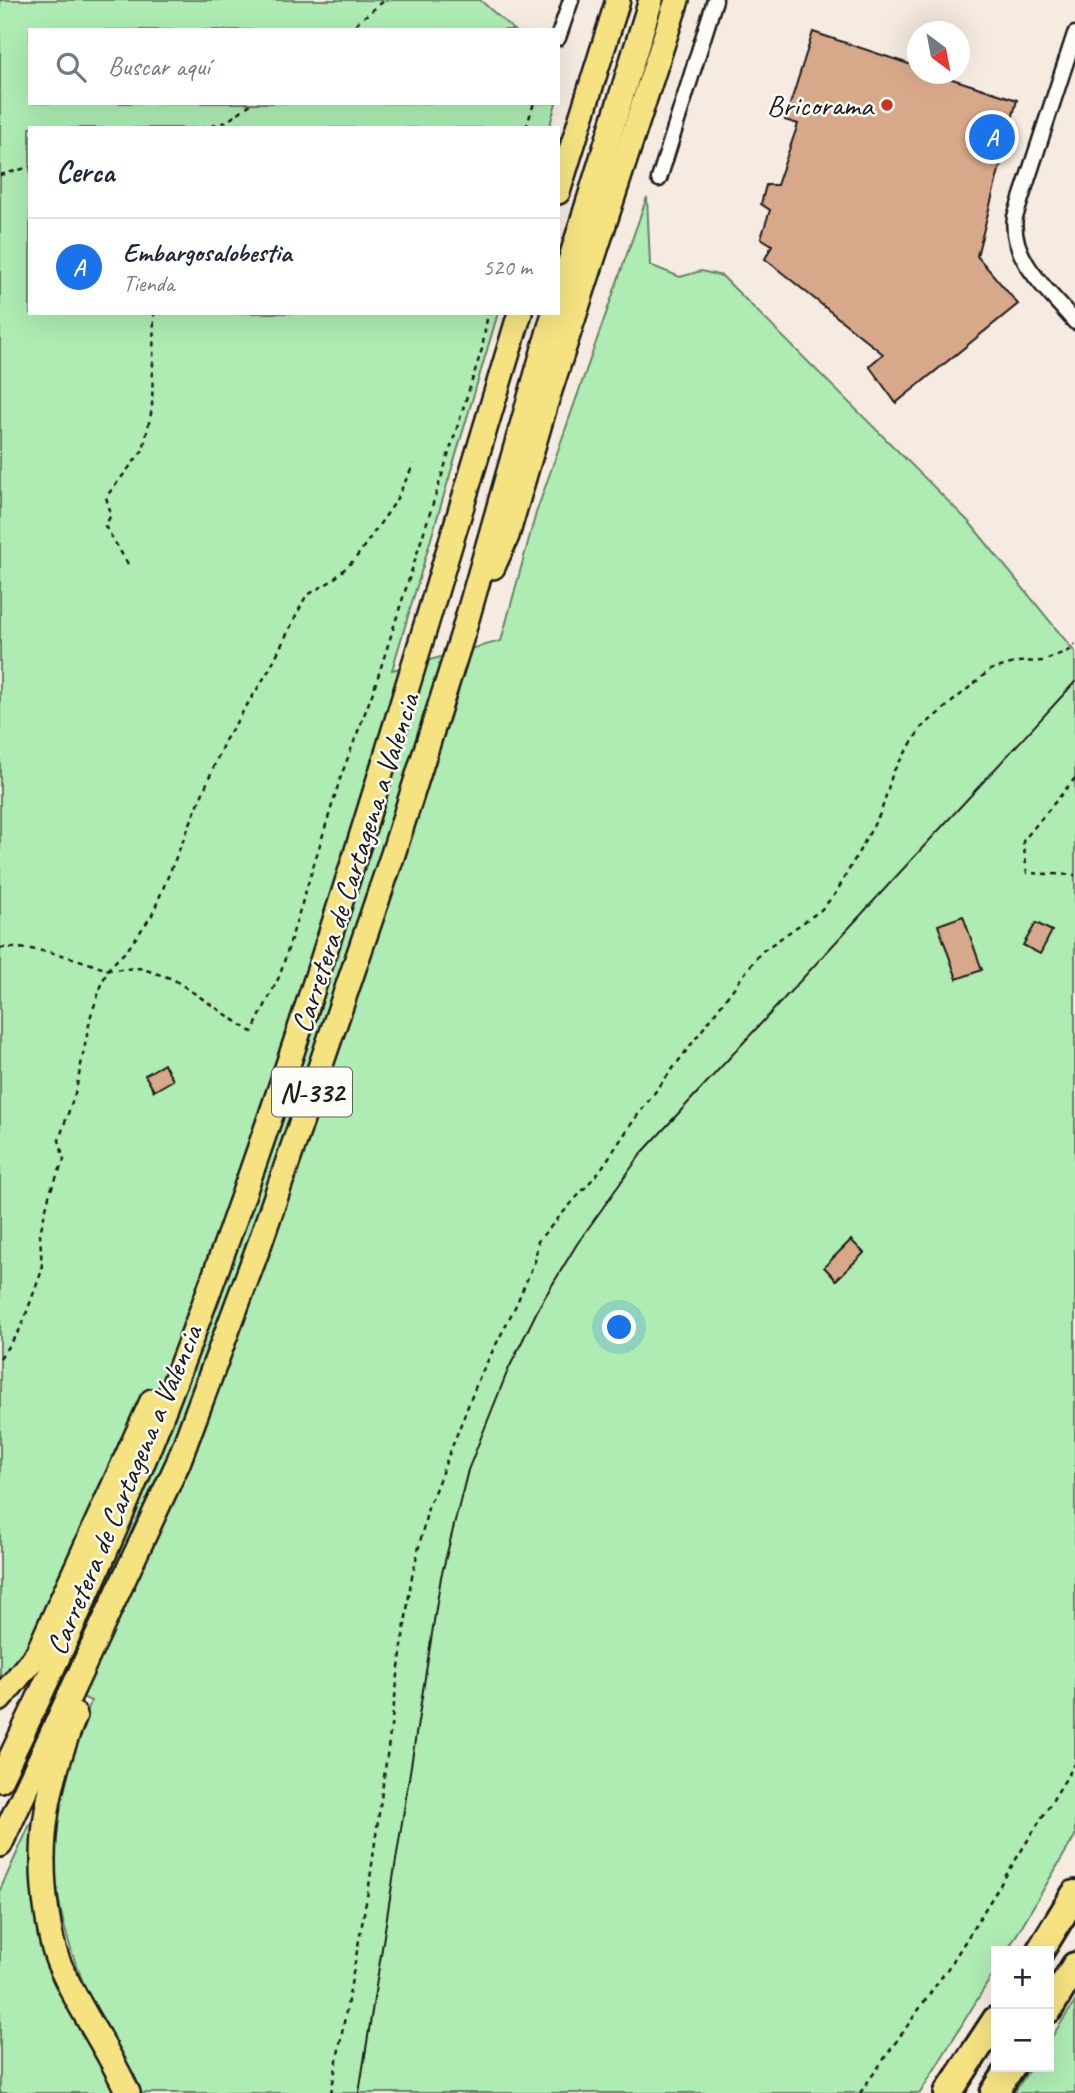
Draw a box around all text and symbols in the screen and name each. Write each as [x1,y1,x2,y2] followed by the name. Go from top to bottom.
[907,21,970,84] north arrow
[28,28,560,105] search box
[52,48,90,86] icon: search
[108,50,210,83] text: Buscar aquí
[767,86,875,124] place label: Bricorama
[879,97,895,113] marker: Bricorama
[969,111,1015,163] pin: A
[56,153,114,191] text: Cerca
[123,236,292,269] text: Embargosalobestia
[73,253,85,282] text: A
[483,253,532,282] text: 520 m
[123,269,174,298] text: Tienda
[282,687,428,1038] street label: Carretera de Cartagena a Valencia
[272,1068,352,1116] road number: N-332
[602,1310,636,1344] your location
[37,1318,212,1661] street label: Carretera de Cartagena a Valencia
[991,1946,1054,2072] map controls
[991,1946,1054,2009] button: +
[991,2009,1054,2072] button: −

